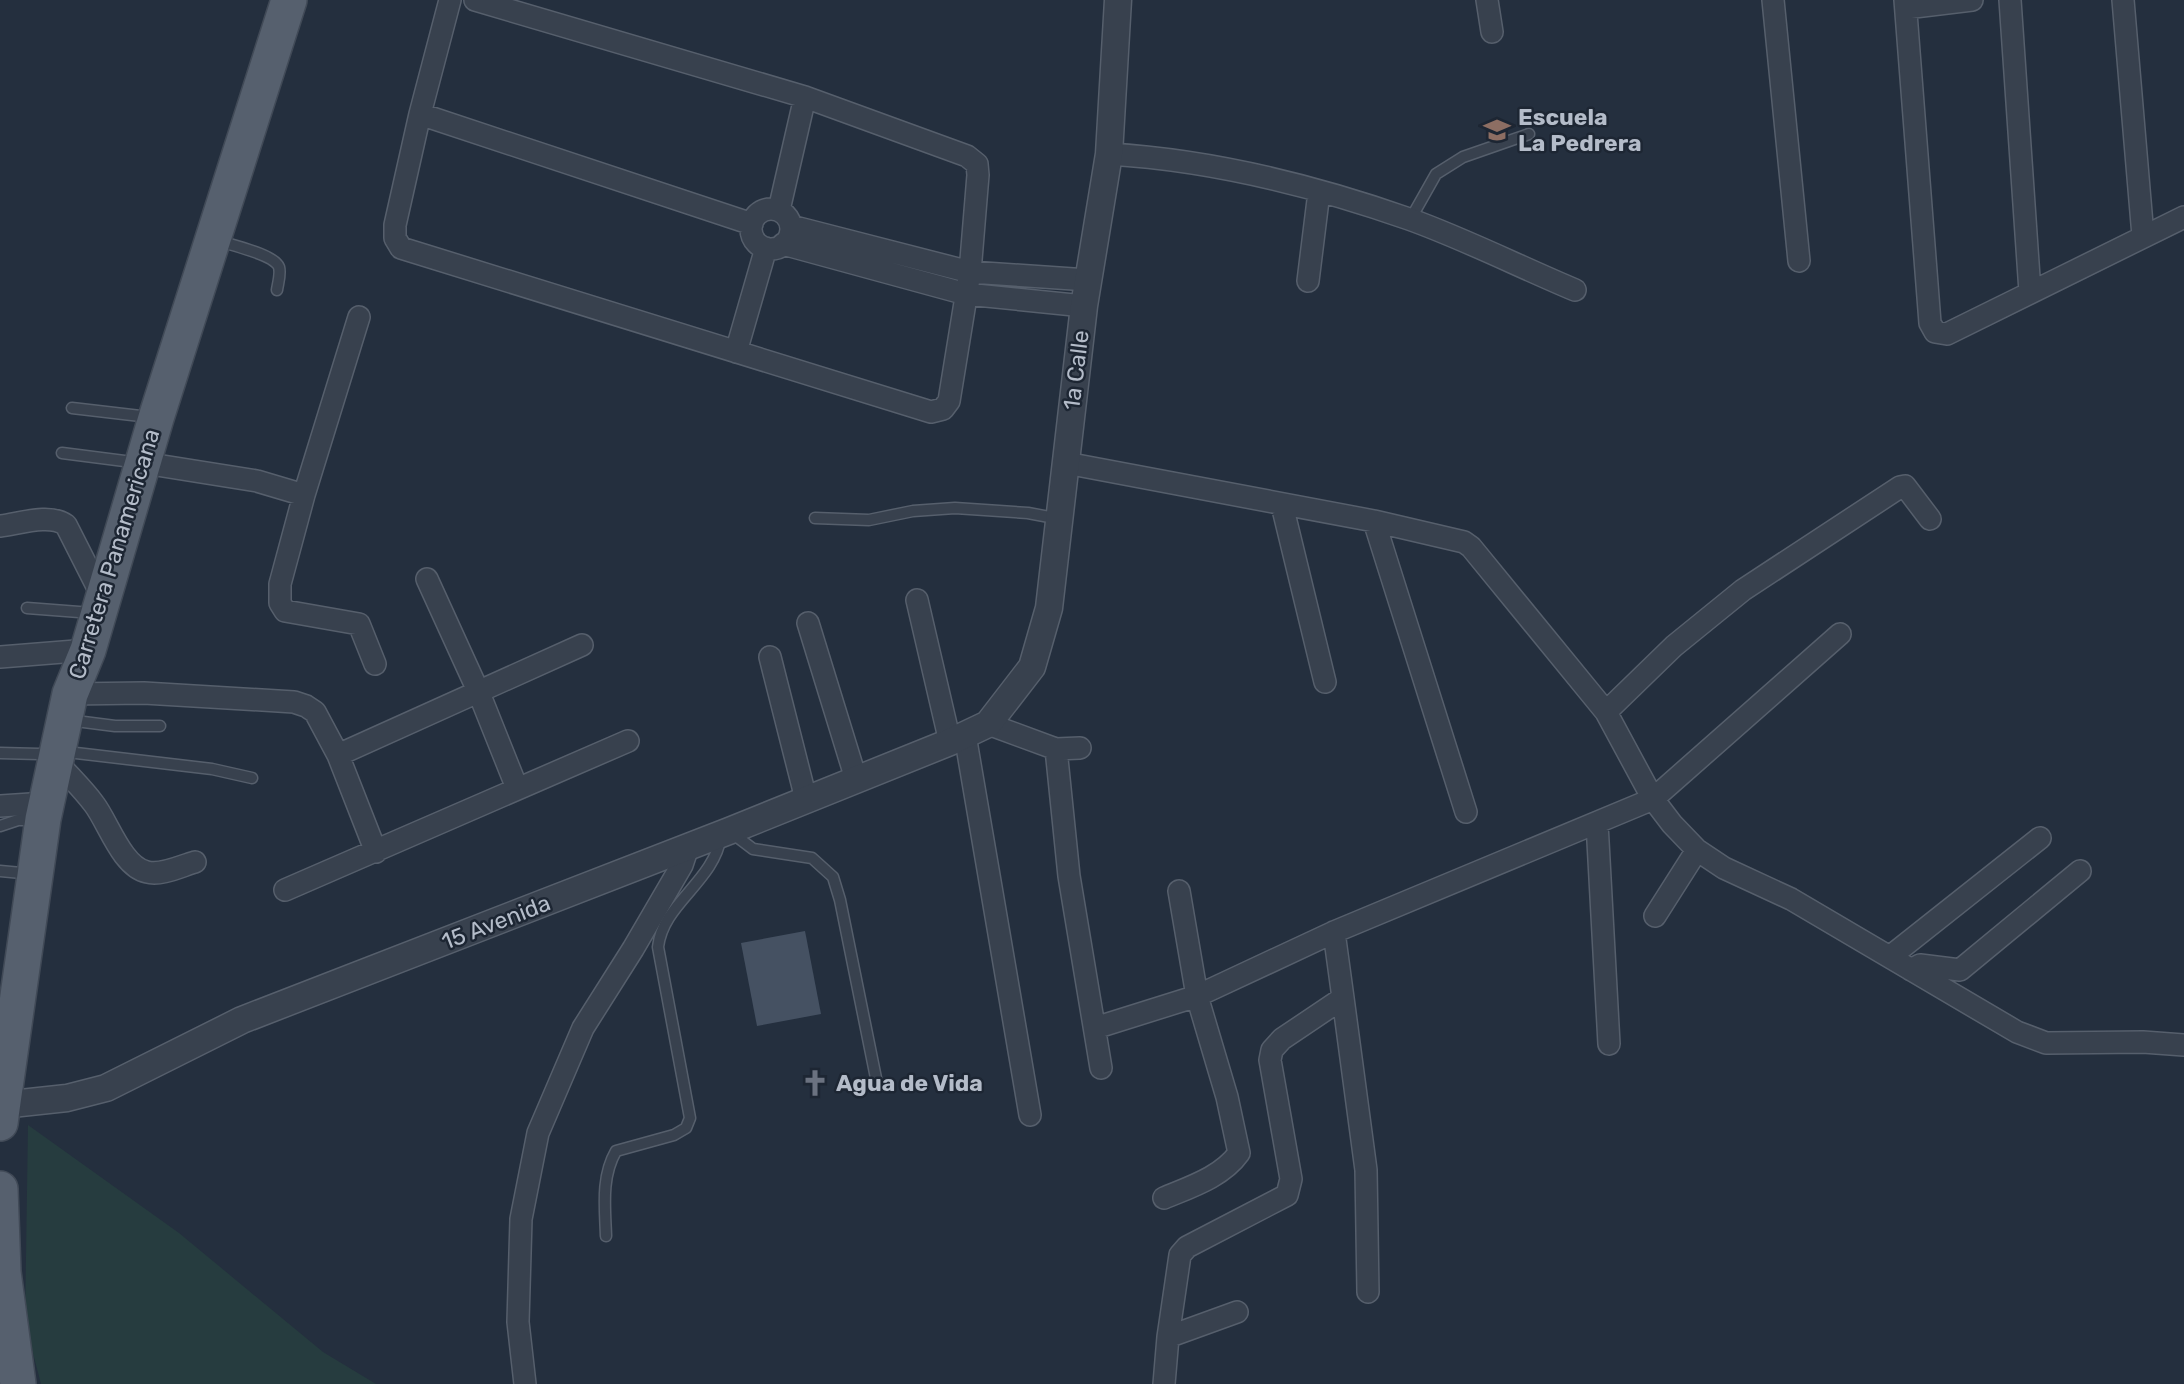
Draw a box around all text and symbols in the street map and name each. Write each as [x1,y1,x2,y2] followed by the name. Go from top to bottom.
[1518,103,1642,157] place label: Escuela La Pedrera
[1482,115,1512,145] school or university icon: Escuela La Pedrera
[1057,328,1095,412] street label: 1a Calle
[63,425,165,683] street label: Carretera Panamericana
[438,888,554,956] street label: 15 Avenida
[800,1068,830,1098] church icon: Agua de Vida
[836,1069,983,1097] place label: Agua de Vida

